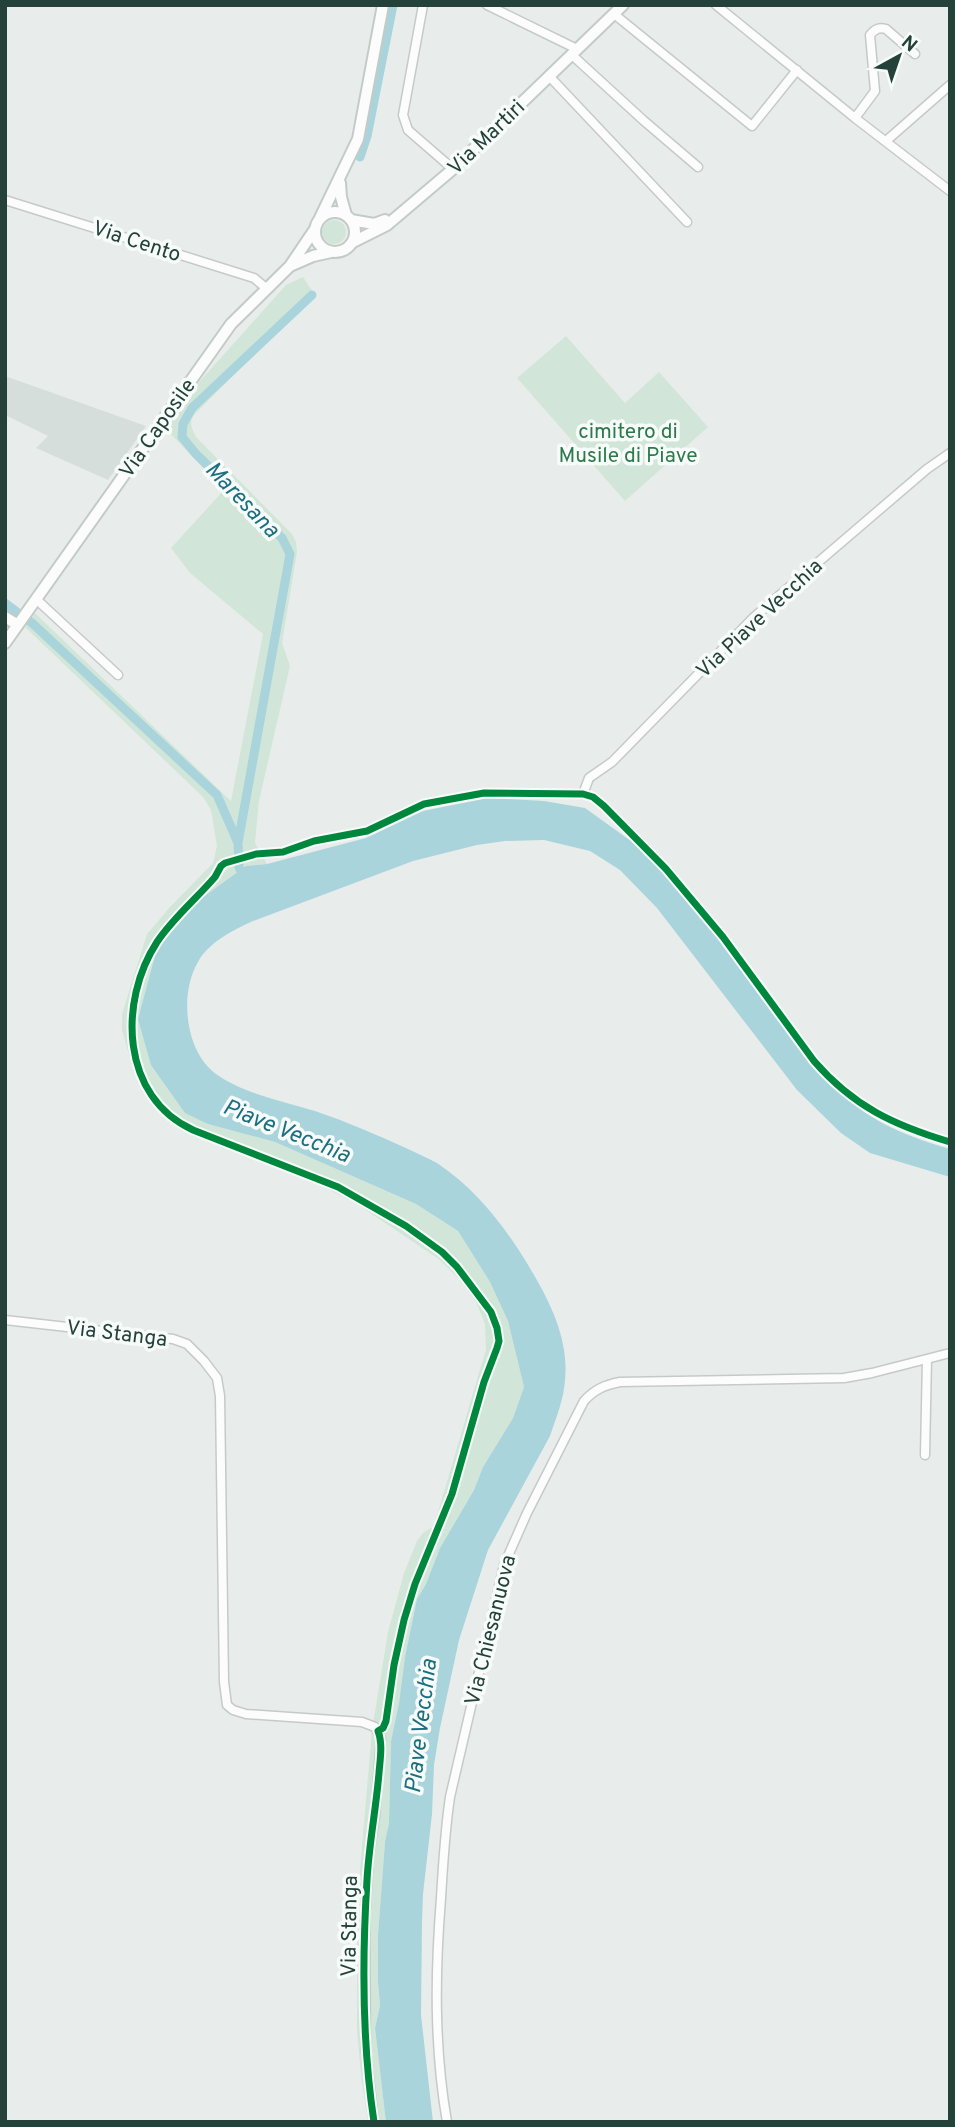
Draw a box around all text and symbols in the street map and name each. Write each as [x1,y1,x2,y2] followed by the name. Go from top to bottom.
[864,21,934,91] north arrow
[896,31,922,58] text: N
[443,95,531,182] street label: Via Martiri
[89,216,184,269] street label: Via Cento
[114,374,202,484] street label: Via Caposile
[558,419,698,470] park label: cimitero di Musile di Piave
[198,456,285,545] water label: Maresana
[691,554,829,685] street label: Via Piave Vecchia
[218,1094,354,1171] water label: Piave Vecchia
[65,1315,169,1354] street label: Via Stanga
[460,1552,523,1709] street label: Via Chiesanuova
[400,1657,445,1795] water label: Piave Vecchia
[336,1875,365,1977] street label: Via Stanga

